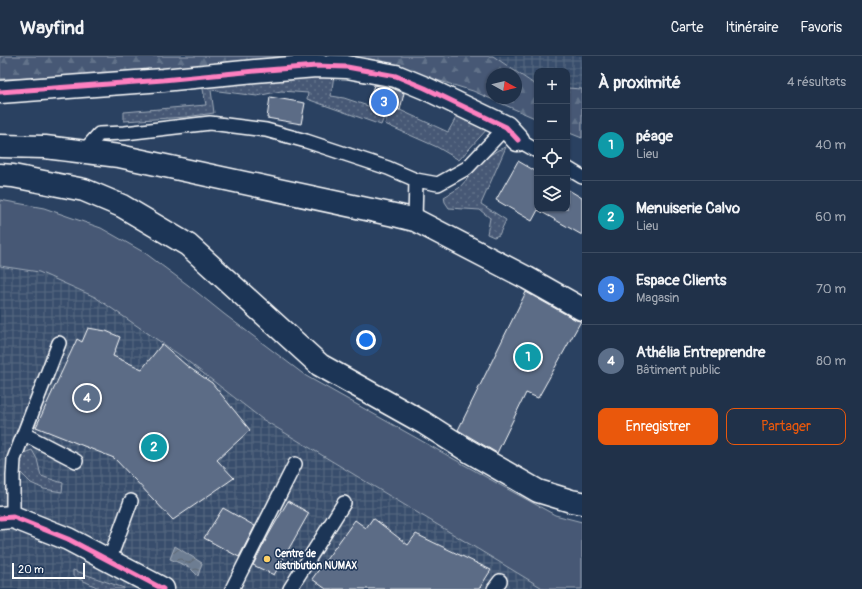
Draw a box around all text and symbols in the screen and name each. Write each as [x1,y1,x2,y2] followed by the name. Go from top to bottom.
[20,16,84,40] text: Wayfind
[671,19,703,36] text: Carte
[725,19,778,36] text: Itinéraire
[800,19,842,36] text: Favoris
[486,68,522,104] north arrow
[534,68,570,212] map controls
[534,68,570,104] button: +
[598,72,681,93] text: À proximité
[787,74,846,90] text: 4 résultats
[371,87,397,117] pin: 3
[534,104,570,140] button: −
[636,127,673,146] text: péage
[608,137,614,153] text: 1
[815,137,846,153] text: 40 m
[534,140,570,176] button: locate
[636,146,659,162] text: Lieu
[534,176,570,212] button: layers
[636,199,740,218] text: Menuiserie Calvo
[607,209,615,225] text: 2
[815,209,846,225] text: 60 m
[636,218,659,234] text: Lieu
[636,271,727,290] text: Espace Clients
[607,281,615,297] text: 3
[816,281,846,297] text: 70 m
[636,290,679,306] text: Magasin
[356,330,376,350] your location
[515,342,541,372] pin: 1
[636,343,765,362] text: Athélia Entreprendre
[607,353,615,369] text: 4
[816,353,846,369] text: 80 m
[636,362,721,378] text: Bâtiment public
[74,383,100,413] pin: 4
[598,408,718,445] button: Enregistrer
[726,408,846,445] button: Partager
[141,432,167,462] pin: 2
[275,548,357,572] place label: Centre de distribution NUMAX
[262,554,272,564] marker: Centre de distribution NUMAX
[12,561,85,580] scale bar
[18,563,44,576] text: 20 m

